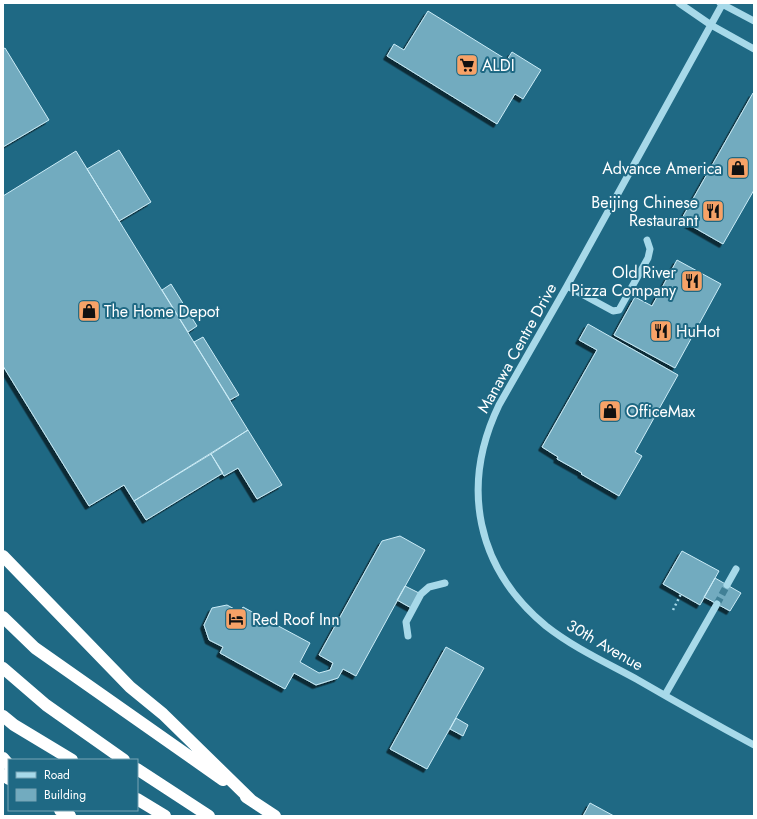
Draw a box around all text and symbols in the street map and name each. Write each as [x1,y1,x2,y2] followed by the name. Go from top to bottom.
[454,52,480,78] supermarket icon: ALDI
[482,54,515,77] place label: ALDI
[725,155,751,181] shop icon: Advance America
[602,157,722,180] place label: Advance America
[591,191,698,232] place label: Beijing Chinese Restaurant
[700,198,726,224] restaurant icon: Beijing Chinese Restaurant
[571,261,677,302] place label: Old River Pizza Company
[679,268,705,294] restaurant icon: Old River Pizza Company
[472,279,562,417] street label: Manawa Centre Drive
[76,298,102,324] shop icon: The Home Depot
[104,300,220,323] place label: The Home Depot
[648,318,674,344] restaurant icon: HuHot
[676,320,720,343] place label: HuHot
[597,398,623,424] shop icon: OfficeMax
[626,400,695,423] place label: OfficeMax
[223,606,249,632] hotel icon: Red Roof Inn
[252,608,340,631] place label: Red Roof Inn
[562,614,648,676] street label: 30th Avenue
[8,759,138,811] legend
[44,766,70,784] text: Road
[44,786,86,804] text: Building

